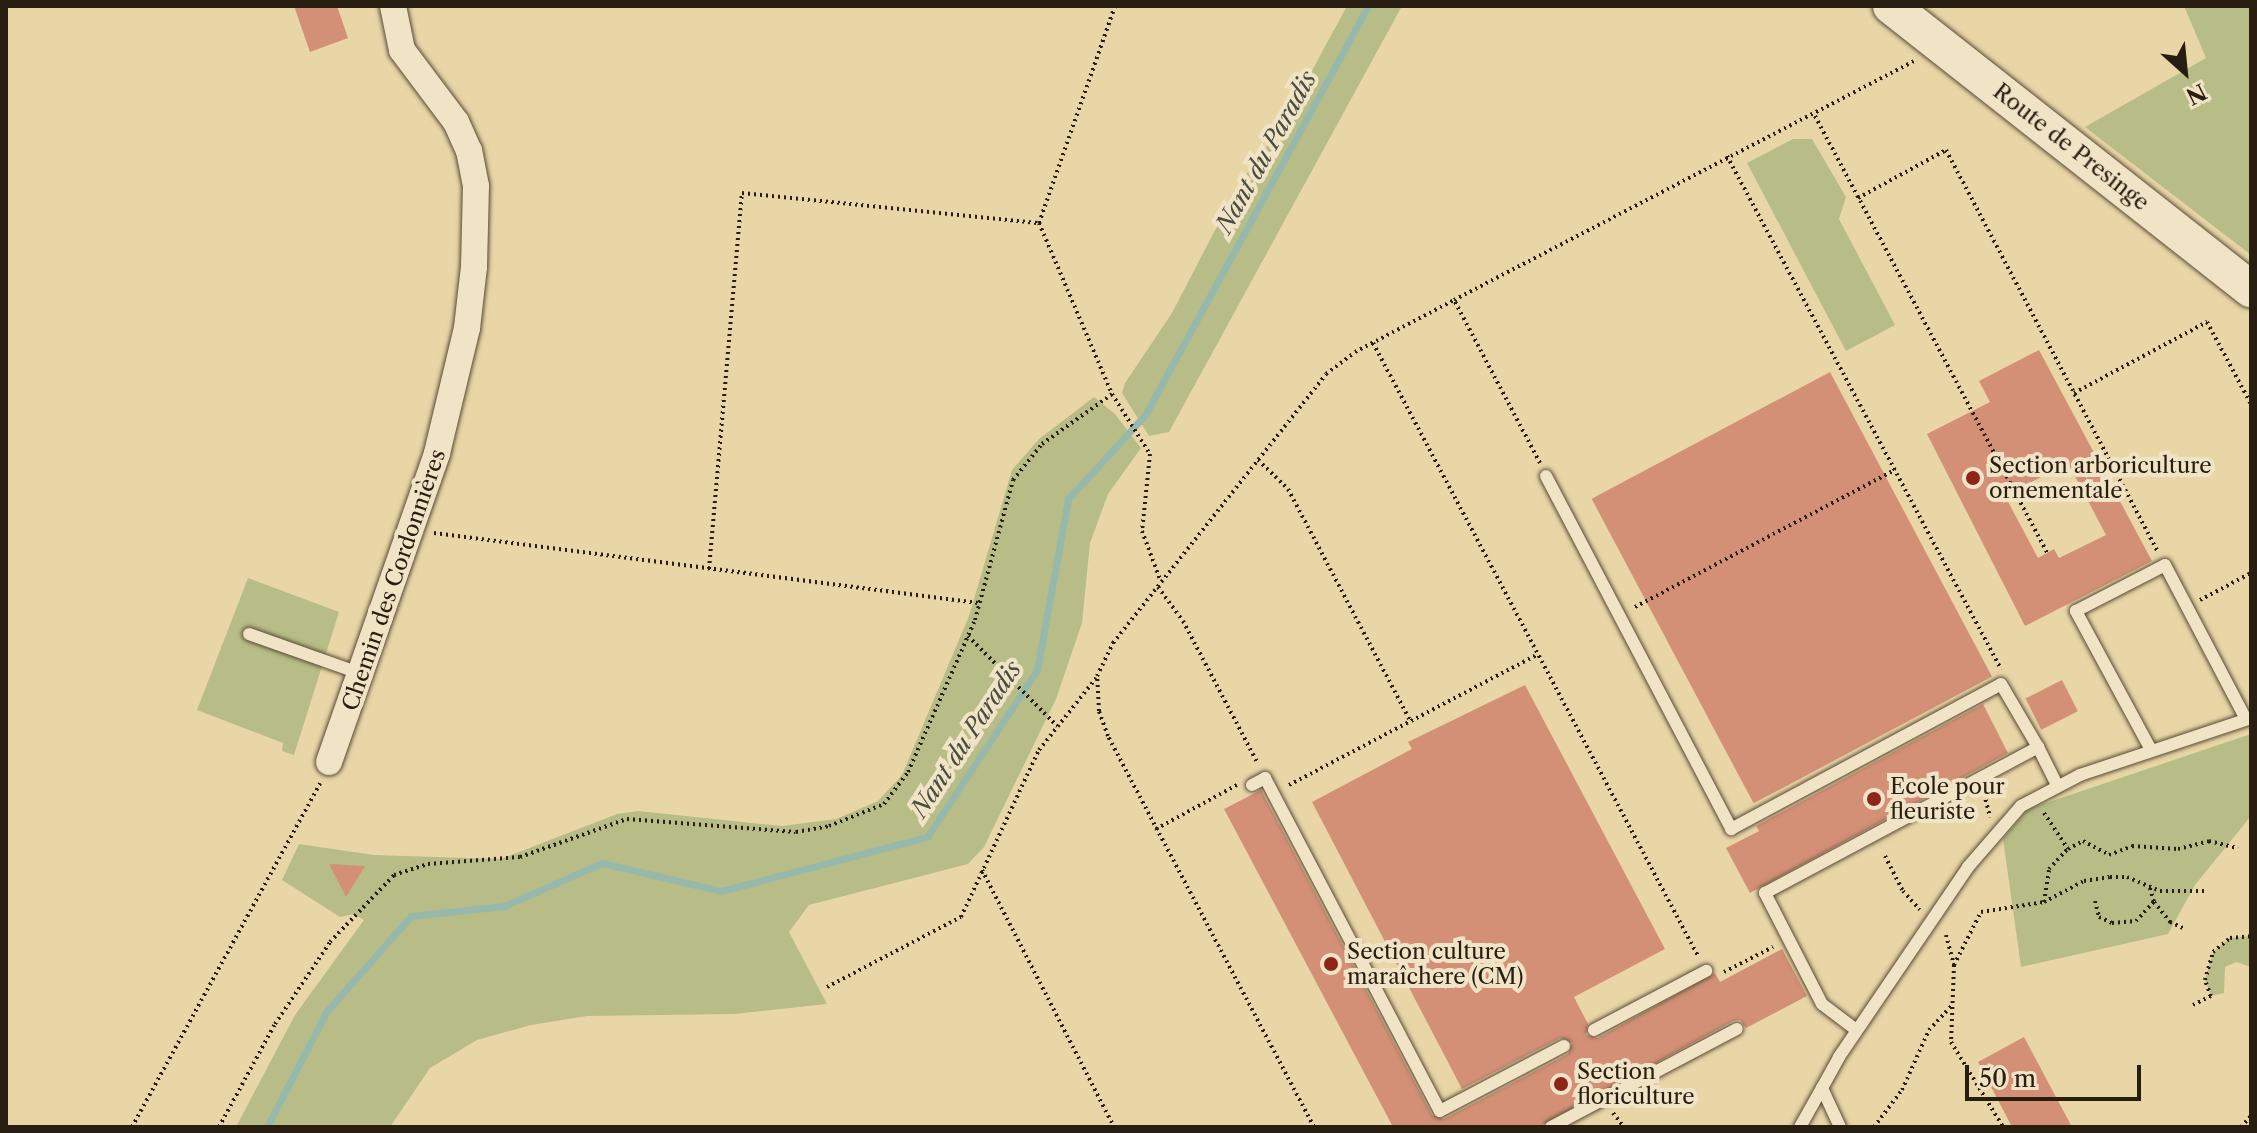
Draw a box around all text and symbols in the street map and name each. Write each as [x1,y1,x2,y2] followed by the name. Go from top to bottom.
[2145,32,2225,112] north arrow
[1210,66,1322,238] water label: Nant du Paradis
[2181,77,2211,110] text: N
[1988,78,2154,216] street label: Route de Presinge
[337,446,451,714] street label: Chemin des Cordonnières
[1989,452,2211,504] place label: Section arboriculture ornementale
[1964,469,1982,487] marker: Section arboriculture ornementale
[905,655,1027,823] water label: Nant du Paradis
[1890,773,2005,824] place label: Ecole pour fleuriste
[1865,790,1883,808] marker: Ecole pour fleuriste
[1347,938,1523,990] place label: Section culture maraîchere (CM)
[1322,955,1340,973] marker: Section culture maraîchere (CM)
[1969,1049,2145,1099] scale bar
[1577,1058,1695,1110] place label: Section floriculture
[1979,1064,2036,1093] text: 50 m
[1552,1075,1570,1093] marker: Section floriculture

